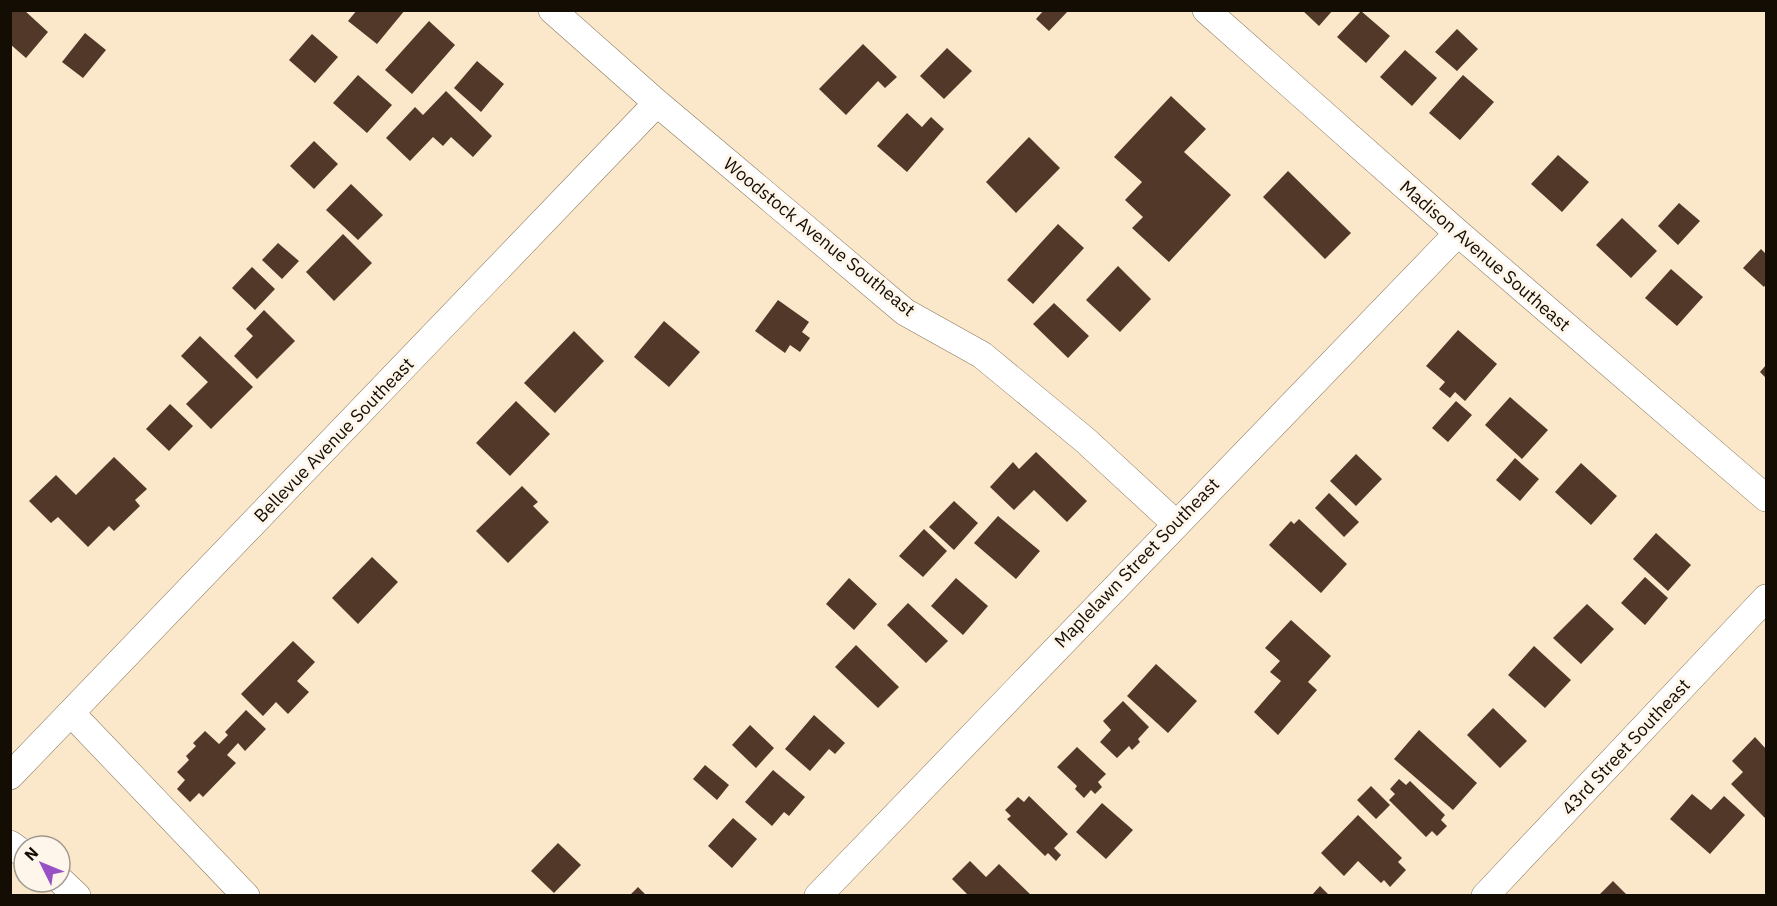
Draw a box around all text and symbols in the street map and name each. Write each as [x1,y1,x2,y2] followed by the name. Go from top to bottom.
[719,152,920,321] street label: Woodstock Avenue Southeast
[1395,175,1575,336] street label: Madison Avenue Southeast
[249,352,418,527] street label: Bellevue Avenue Southeast
[1049,473,1224,652] street label: Maplelawn Street Southeast
[1556,674,1695,820] street label: 43rd Street Southeast
[12,834,72,894] north arrow
[20,843,42,865] text: N

